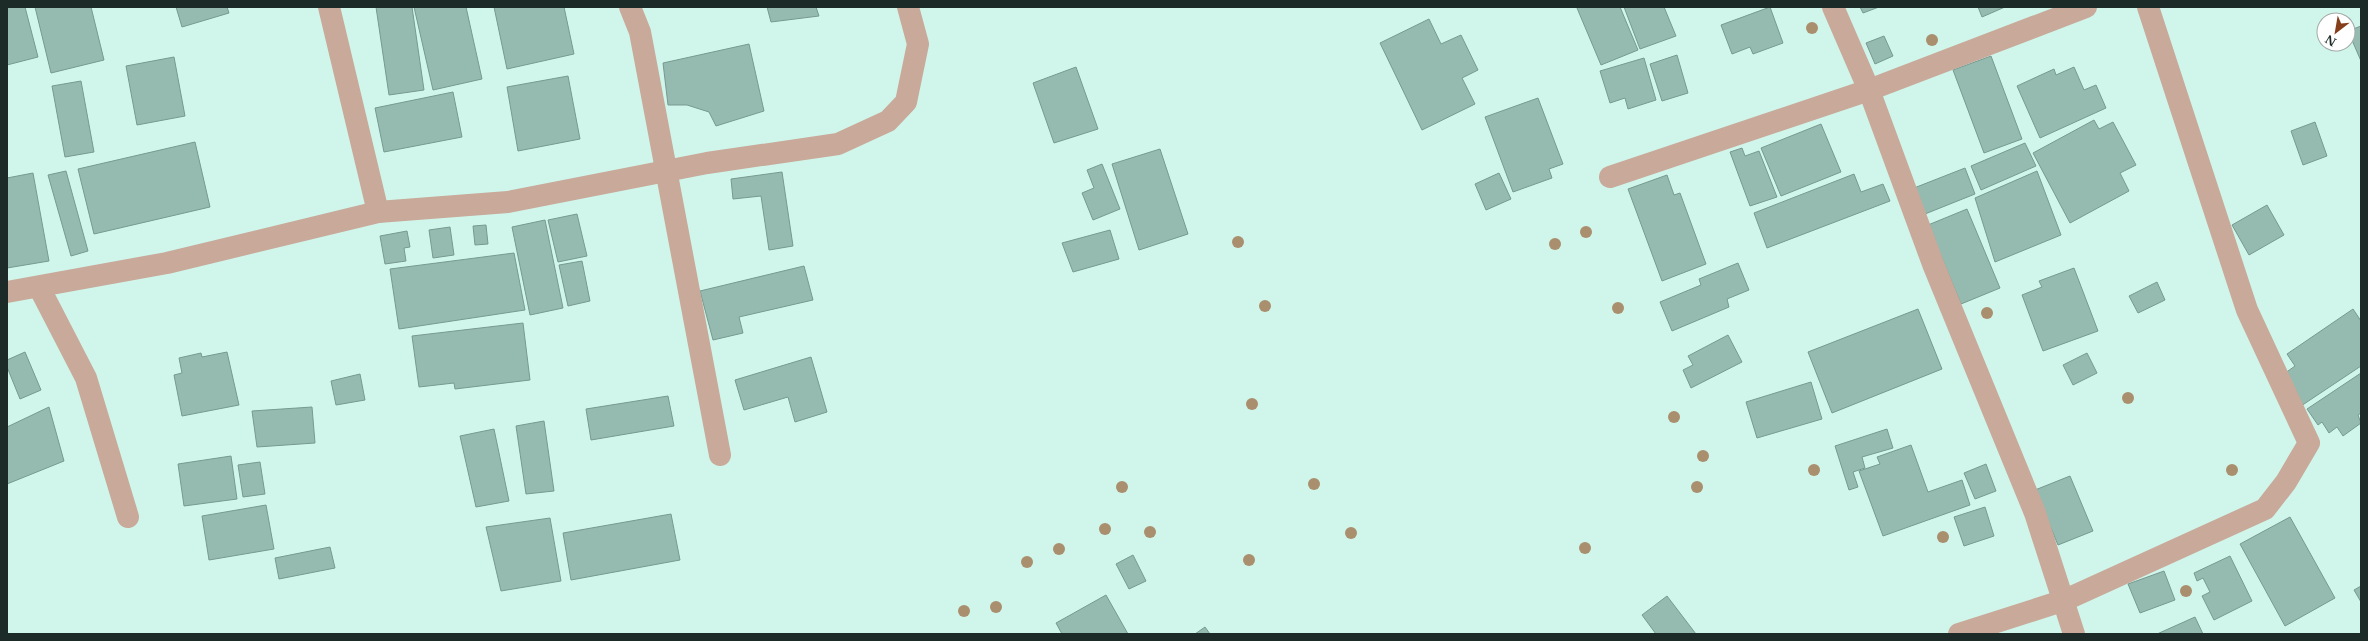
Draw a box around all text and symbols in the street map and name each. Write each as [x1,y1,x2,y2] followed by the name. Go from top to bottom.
[2316,12,2356,52] north arrow
[2322,32,2339,49] text: N

